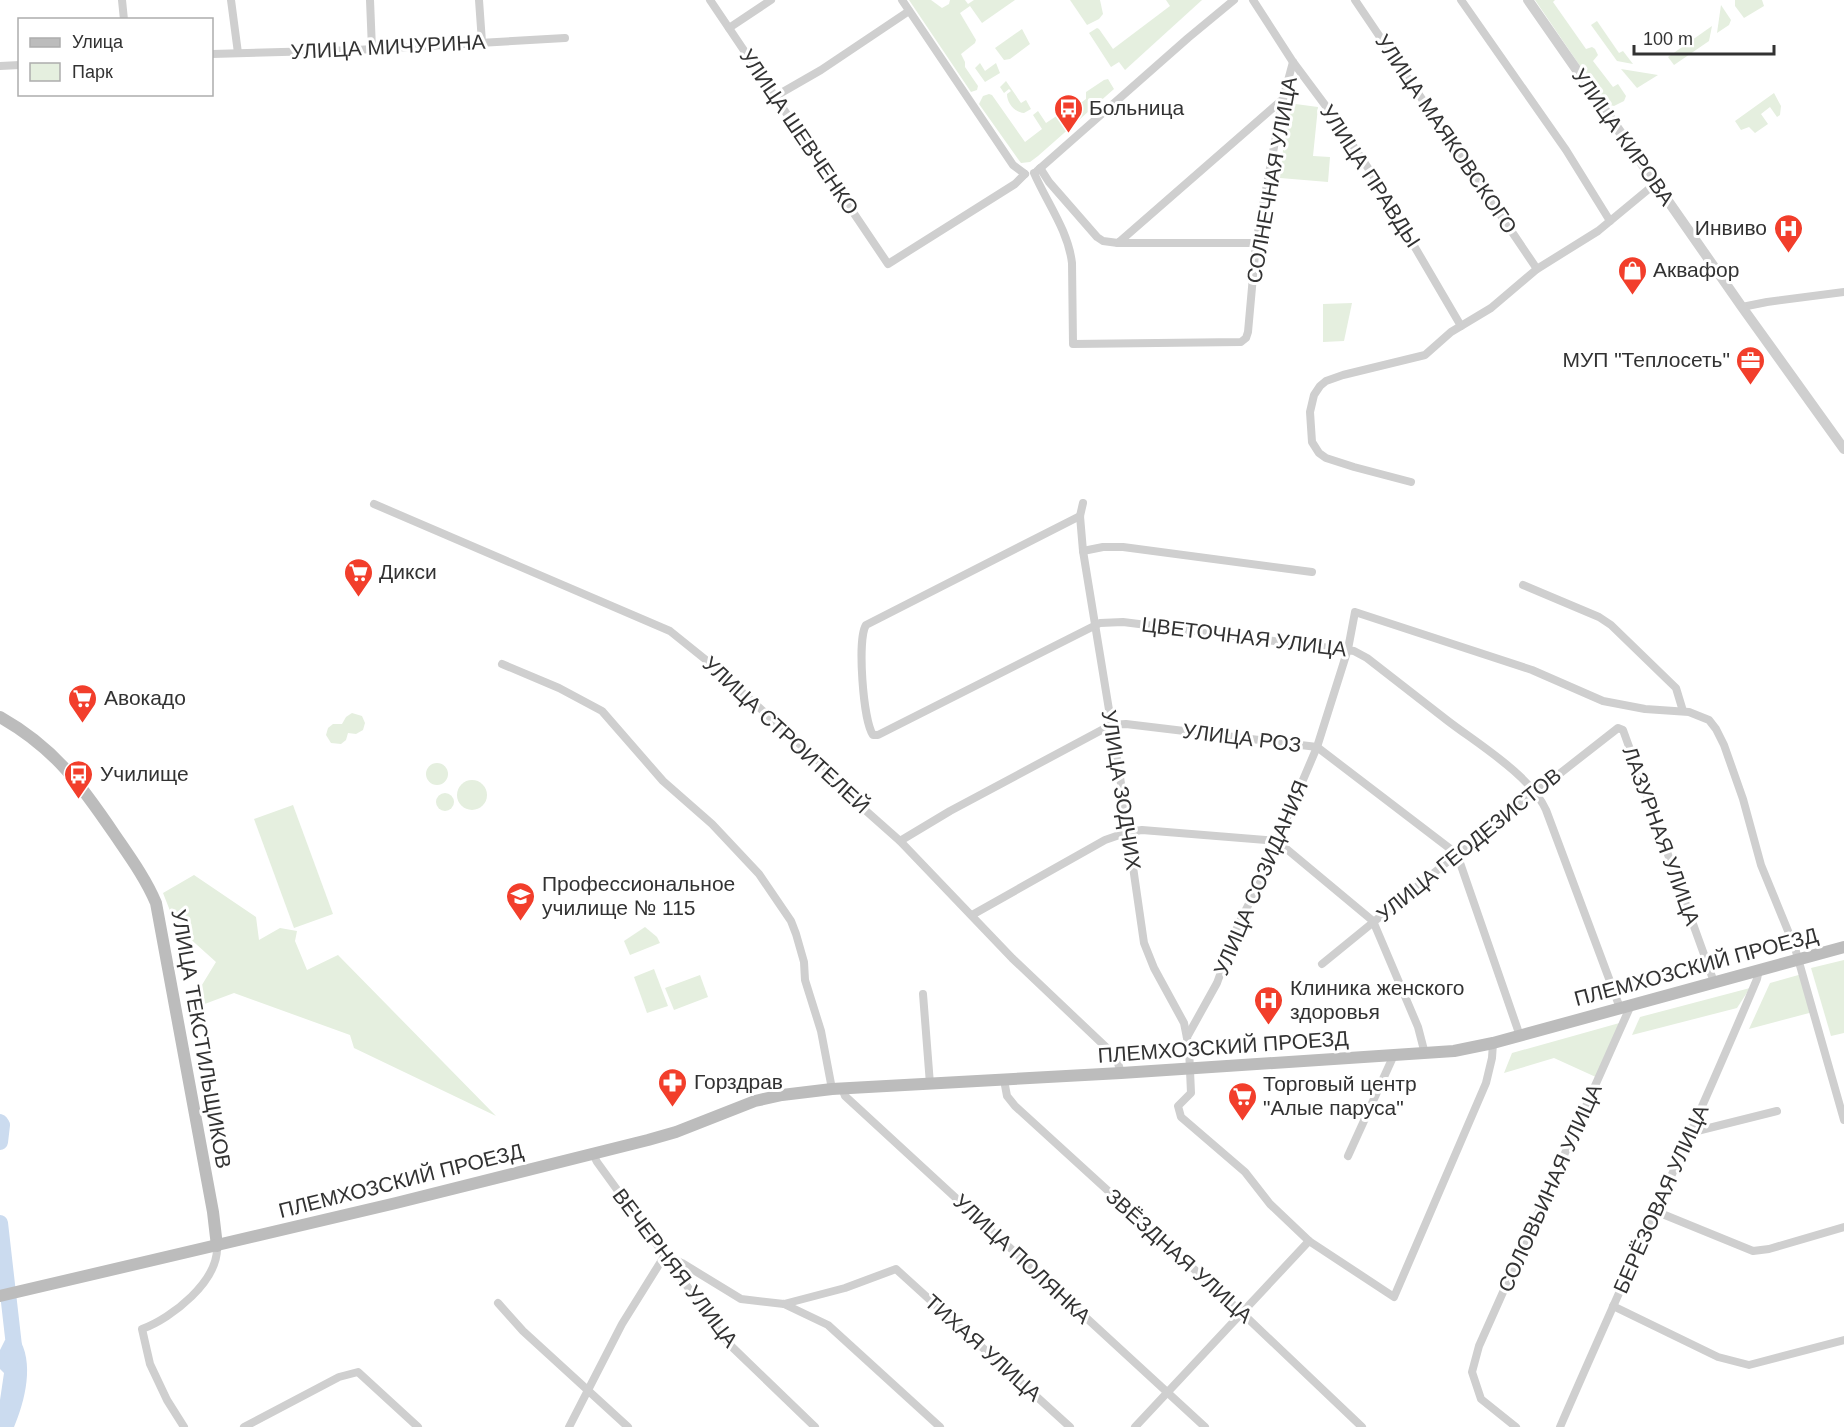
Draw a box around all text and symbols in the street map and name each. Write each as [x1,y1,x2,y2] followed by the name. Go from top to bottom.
[18,18,213,96] legend
[1634,18,1774,56] scale bar
[1643,29,1693,49] text: 100 m
[290,30,486,63] street label: УЛИЦА МИЧУРИНА
[1371,30,1522,238] street label: УЛИЦА МАЯКОВСКОГО
[72,32,124,52] text: Улица
[735,45,863,219] street label: УЛИЦА ШЕВЧЕНКО
[72,62,113,82] text: Парк
[1568,64,1679,209] street label: УЛИЦА КИРОВА
[1242,75,1301,285] street label: СОЛНЕЧНАЯ УЛИЦА
[1052,92,1084,134] bus stop icon: Больница
[1089,96,1185,119] place label: Больница
[1316,100,1425,251] street label: УЛИЦА ПРАВДЫ
[1772,212,1804,254] hospital icon: Инвиво
[1695,216,1767,239] place label: Инвиво
[1616,254,1648,296] shop icon: Аквафор
[1653,258,1739,281] place label: Аквафор
[1735,344,1767,386] office icon: МУП "Теплосеть"
[1562,348,1730,371] place label: МУП "Теплосеть"
[342,556,374,598] supermarket icon: Дикси
[379,560,437,583] place label: Дикси
[1140,613,1348,661] street label: ЦВЕТОЧНАЯ УЛИЦА
[698,652,874,818] street label: УЛИЦА СТРОИТЕЛЕЙ
[67,682,99,724] supermarket icon: Авокадо
[104,686,186,709] place label: Авокадо
[1097,708,1146,872] street label: УЛИЦА ЗОДЧИХ
[1181,719,1303,756] street label: УЛИЦА РОЗ
[1618,743,1705,928] street label: ЛАЗУРНАЯ УЛИЦА
[63,758,95,800] bus stop icon: Училище
[100,762,189,785] place label: Училище
[1372,763,1565,926] street label: УЛИЦА ГЕОДЕЗИСТОВ
[1209,777,1312,979] street label: УЛИЦА СОЗИДАНИЯ
[542,872,735,919] place label: Профессиональное училище № 115
[505,880,537,922] school or university icon: Профессиональное училище № 115
[167,908,236,1170] street label: УЛИЦА ТЕКСТИЛЬЩИКОВ
[1572,923,1820,1010] street label: ПЛЕМХОЗСКИЙ ПРОЕЗД
[1290,976,1465,1023] place label: Клиника женского здоровья
[1253,984,1285,1026] hospital icon: Клиника женского здоровья
[1097,1026,1349,1067] street label: ПЛЕМХОЗСКИЙ ПРОЕЗД
[657,1066,689,1108] pharmacy icon: Горздрав
[694,1070,783,1093] place label: Горздрав
[1263,1072,1417,1119] place label: Торговый центр "Алые паруса"
[1226,1080,1258,1122] supermarket icon: Торговый центр "Алые паруса"
[1493,1080,1606,1295] street label: СОЛОВЬИНАЯ УЛИЦА
[1609,1101,1713,1297] street label: БЕРЁЗОВАЯ УЛИЦА
[276,1139,526,1222] street label: ПЛЕМХОЗСКИЙ ПРОЕЗД
[608,1184,742,1351] street label: ВЕЧЕРНЯЯ УЛИЦА
[1101,1184,1257,1327] street label: ЗВЁЗДНАЯ УЛИЦА
[949,1189,1095,1328] street label: УЛИЦА ПОЛЯНКА
[921,1290,1046,1406] street label: ТИХАЯ УЛИЦА

